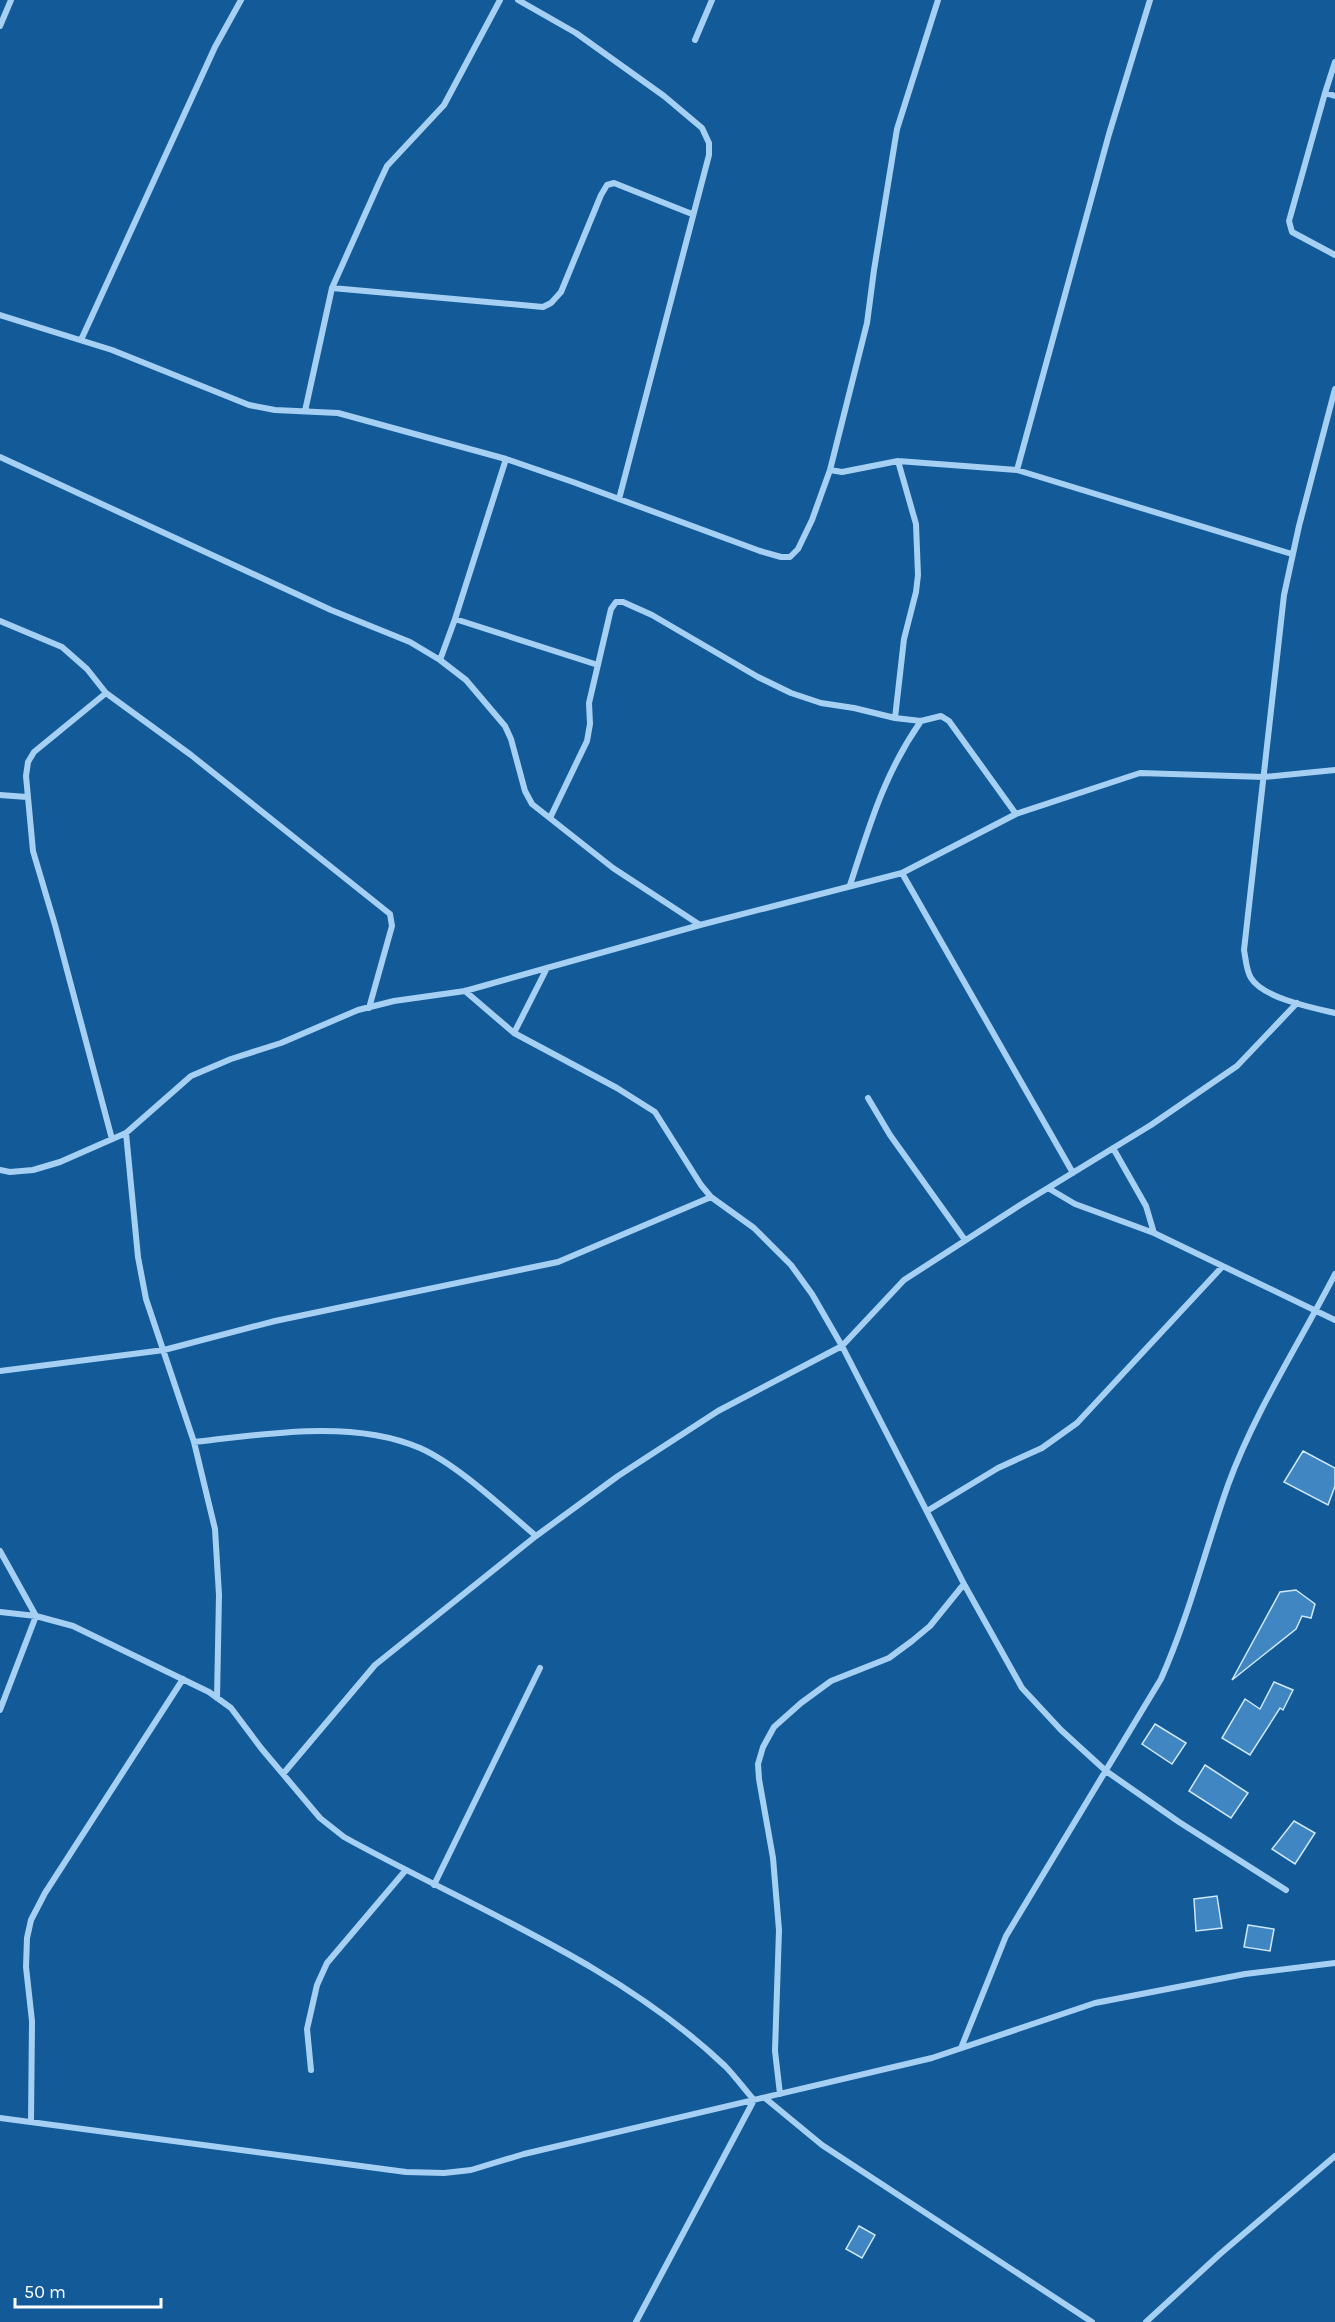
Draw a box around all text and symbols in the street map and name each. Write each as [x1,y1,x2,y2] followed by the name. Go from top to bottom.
[15,2271,160,2309] scale bar
[24,2281,66,2303] text: 50 m

